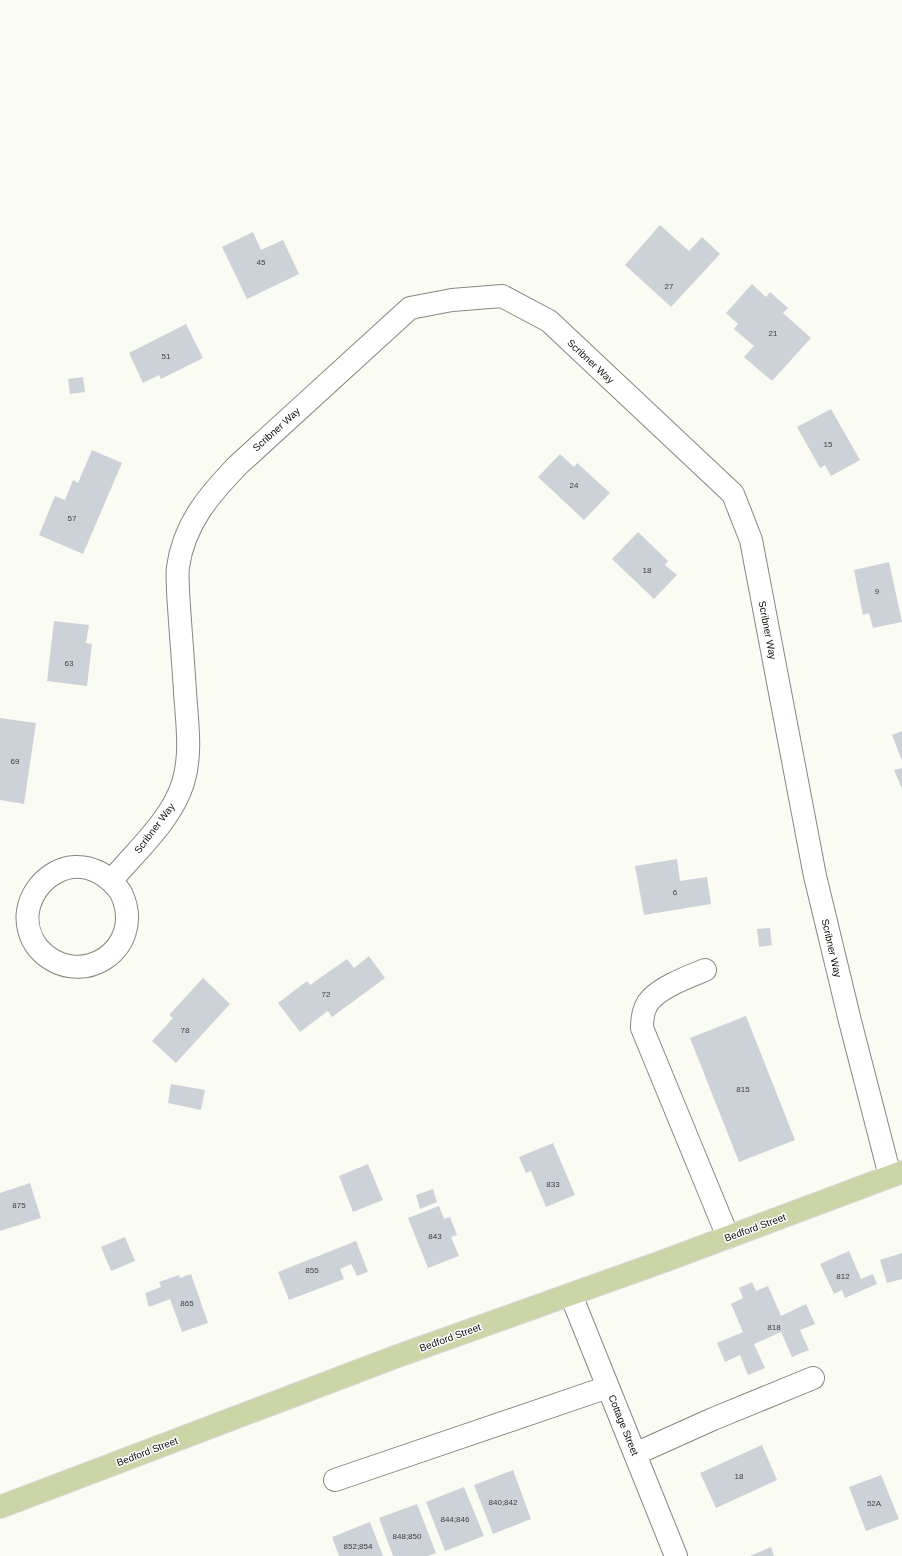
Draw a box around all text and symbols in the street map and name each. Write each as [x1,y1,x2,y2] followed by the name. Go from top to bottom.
[257,258,266,267] house number: 45
[665,282,674,291] house number: 27
[769,329,778,338] house number: 21
[565,337,616,386] street label: Scribner Way
[162,352,171,361] house number: 51
[250,405,302,453] street label: Scribner Way
[824,440,833,449] house number: 15
[570,481,579,490] house number: 24
[68,514,77,523] house number: 57
[643,566,652,575] house number: 18
[875,587,880,596] house number: 9
[756,600,779,660] street label: Scribner Way
[65,659,74,668] house number: 63
[11,757,20,766] house number: 69
[132,801,177,855] street label: Scribner Way
[673,888,678,897] house number: 6
[819,918,844,978] street label: Scribner Way
[322,990,331,999] house number: 72
[181,1026,190,1035] house number: 78
[736,1085,750,1094] house number: 815
[546,1180,560,1189] house number: 833
[12,1201,26,1210] house number: 875
[723,1211,788,1244] street label: Bedford Street
[428,1232,442,1241] house number: 843
[305,1266,319,1275] house number: 855
[836,1272,850,1281] house number: 812
[180,1299,194,1308] house number: 865
[418,1321,483,1354] street label: Bedford Street
[767,1323,781,1332] house number: 818
[606,1393,641,1457] street label: Cottage Street
[115,1435,179,1468] street label: Bedford Street
[735,1472,744,1481] house number: 18
[489,1498,518,1507] house number: 840;842
[867,1499,882,1508] house number: 52A
[441,1515,470,1524] house number: 844;846
[393,1532,422,1541] house number: 848;850
[344,1542,373,1551] house number: 852;854

